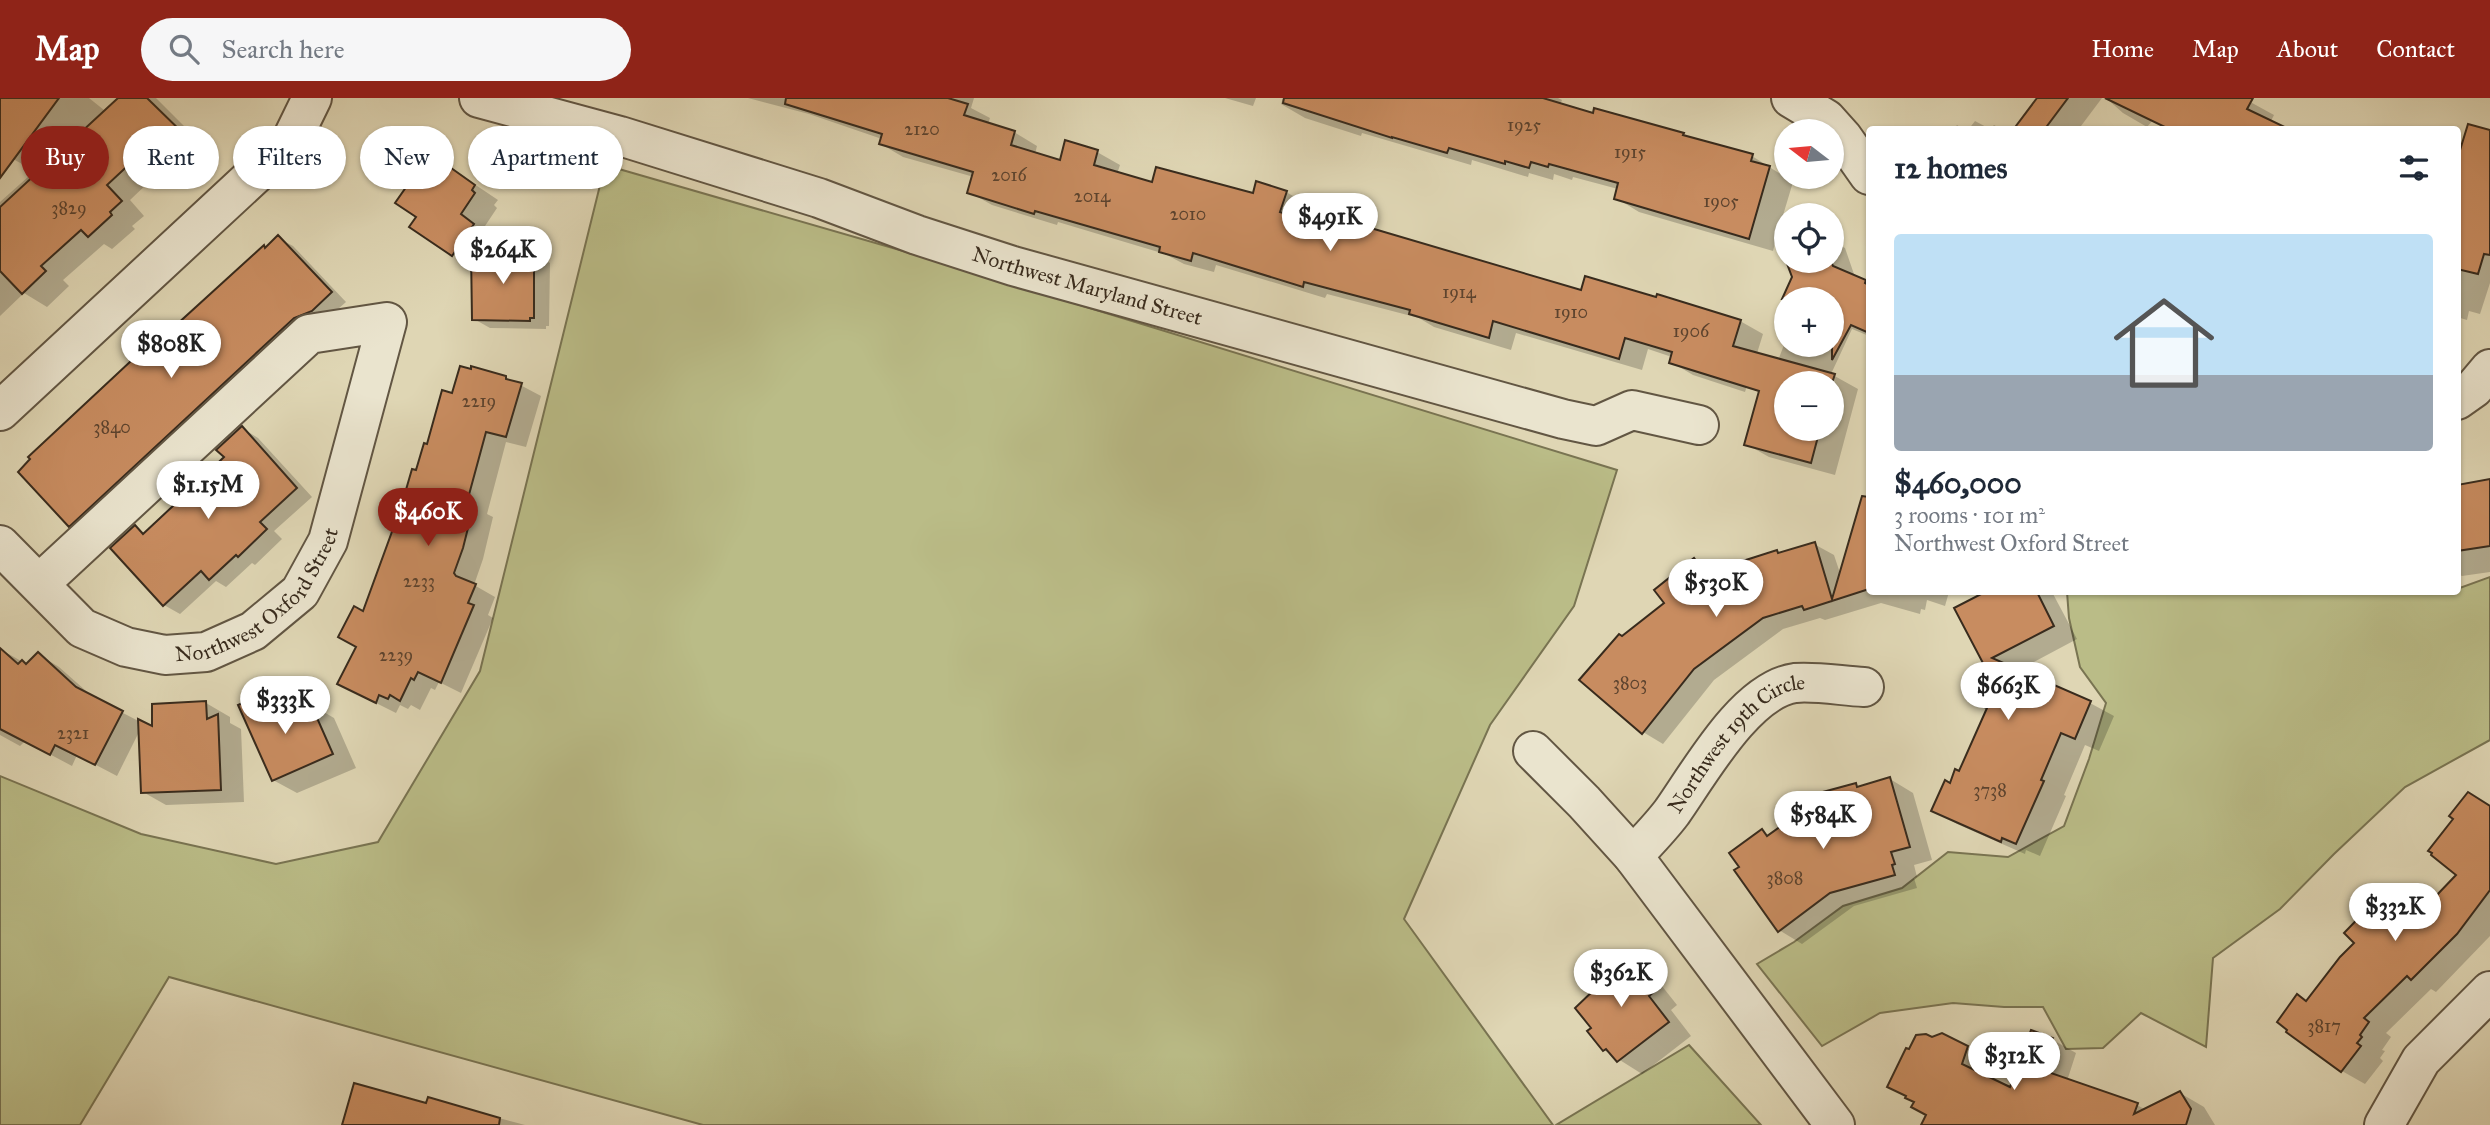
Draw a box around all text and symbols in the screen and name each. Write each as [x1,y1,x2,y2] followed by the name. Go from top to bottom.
[141,18,631,81] search box
[35,29,99,69] text: Map
[165,30,203,68] icon: search
[221,33,345,65] text: Search here
[2091,34,2154,64] text: Home
[2192,34,2239,64] text: Map
[2277,34,2338,64] text: About
[2376,34,2455,64] text: Contact
[1507,114,1542,136] house number: 1925
[904,118,940,140] house number: 2120
[1774,119,1844,189] north arrow
[1774,119,1844,441] map controls
[21,126,109,189] chip: Buy
[123,126,219,189] chip: Rent
[233,126,346,189] chip: Filters
[360,126,454,189] chip: New
[468,126,623,189] chip: Apartment
[1614,141,1647,163] house number: 1915
[2395,149,2433,187] icon: filters
[1894,150,2007,186] text: 12 homes
[991,164,1028,186] house number: 2016
[1074,185,1111,207] house number: 2014
[1703,190,1739,212] house number: 1905
[1281,194,1379,253] pin: $491K
[51,197,87,219] house number: 3829
[1298,202,1362,230] text: $491K
[1170,203,1206,225] house number: 2010
[1774,203,1844,273] button: locate
[454,226,552,286] pin: $264K
[470,235,536,263] text: $264K
[969,241,1206,331] street label: Northwest Maryland Street
[2101,280,2227,406] icon: home
[1442,281,1477,303] house number: 1914
[1774,287,1844,357] button: +
[1554,301,1588,323] house number: 1910
[122,320,220,380] pin: $808K
[1673,320,1710,342] house number: 1906
[137,329,205,357] text: $808K
[1774,371,1844,441] button: −
[462,390,496,412] house number: 2219
[93,416,131,438] house number: 3840
[151,462,265,521] pin: $1.15M
[1894,465,2022,501] text: $460,000
[173,470,244,498] text: $1.15M
[379,489,477,548] pin: $460K
[394,497,462,525] text: $460K
[1894,501,2045,529] text: 3 rooms · 101 m²
[174,524,344,667] street label: Northwest Oxford Street
[1894,529,2129,557] text: Northwest Oxford Street
[1667,560,1765,619] pin: $530K
[1684,568,1748,596] text: $530K
[403,570,435,592] house number: 2233
[379,644,413,666] house number: 2239
[1959,662,2057,722] pin: $663K
[1662,669,1806,818] street label: Northwest 19th Circle
[1977,671,2039,699] text: $663K
[1613,672,1647,694] house number: 3803
[236,676,334,736] pin: $333K
[256,685,314,713] text: $333K
[57,722,89,744] house number: 2321
[1973,779,2007,801] house number: 3738
[1774,792,1872,851] pin: $584K
[1790,800,1856,828] text: $584K
[1767,867,1803,889] house number: 3808
[2346,884,2444,943] pin: $332K
[2365,892,2425,920] text: $332K
[1572,950,1670,1009] pin: $362K
[1590,958,1652,986] text: $362K
[2307,1015,2341,1037] house number: 3817
[1965,1032,2063,1092] pin: $312K
[1984,1041,2044,1069] text: $312K

